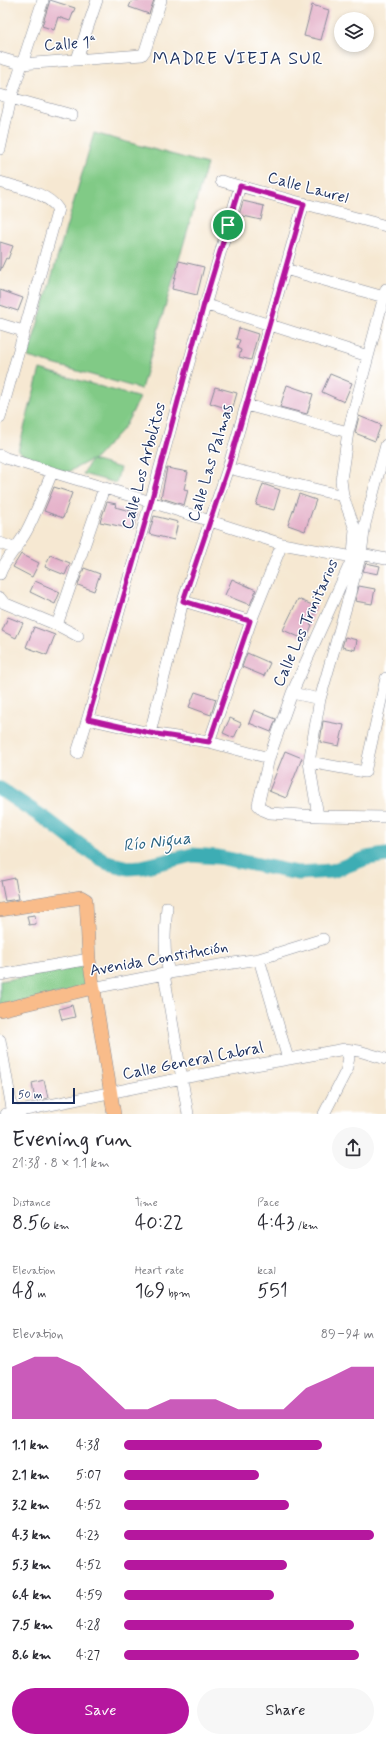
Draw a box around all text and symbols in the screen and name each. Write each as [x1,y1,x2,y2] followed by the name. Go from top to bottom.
[334,12,374,52] map controls
[334,12,374,52] button: layers
[43,32,97,56] street label: Calle 1ª
[152,47,324,71] district label: MADRE VIEJA SUR
[265,167,351,209] street label: Calle Laurel
[211,208,245,242] pin
[217,214,239,236] icon: arrive
[117,400,171,532] street label: Calle Los Arbolitos
[183,402,239,524] street label: Calle Las Palmas
[268,556,344,690] street label: Calle Los Trinitarios
[122,827,193,859] water label: Río Nigua
[88,937,230,981] street label: Avenida Constitución
[121,1037,265,1085] street label: Calle General Cabral
[12,1086,75,1105] scale bar
[18,1088,43,1102] text: 50 m
[12,1126,132,1154] text: Evening run
[332,1127,374,1169] button: share
[12,1155,110,1172] text: 21:38 · 8 × 1.1 km
[12,1196,51,1210] text: Distance
[135,1196,158,1210] text: Time
[257,1196,279,1210] text: Pace
[12,1210,51,1237] text: 8.56
[135,1210,183,1237] text: 40:22
[257,1210,294,1237] text: 4:43
[51,1219,70,1233] text: km
[294,1219,318,1233] text: /km
[12,1264,55,1278] text: Elevation
[135,1264,184,1278] text: Heart rate
[257,1264,276,1278] text: kcal
[12,1278,35,1305] text: 48
[135,1278,165,1305] text: 169
[257,1278,288,1305] text: 551
[35,1287,46,1301] text: m
[165,1287,190,1301] text: bpm
[12,1326,63,1343] text: Elevation
[321,1326,374,1343] text: 89–94 m
[12,1437,49,1454] text: 1.1 km
[76,1437,100,1454] text: 4:38
[12,1467,49,1484] text: 2.1 km
[76,1467,101,1484] text: 5:07
[12,1497,49,1514] text: 3.2 km
[76,1497,102,1514] text: 4:52
[12,1527,51,1544] text: 4.3 km
[76,1527,99,1544] text: 4:23
[12,1557,51,1574] text: 5.3 km
[76,1557,102,1574] text: 4:52
[12,1587,51,1604] text: 6.4 km
[76,1587,103,1604] text: 4:59
[12,1617,53,1634] text: 7.5 km
[76,1617,101,1634] text: 4:28
[12,1647,51,1664] text: 8.6 km
[76,1647,100,1664] text: 4:27
[12,1688,189,1734] button: Save
[197,1688,374,1734] button: Share

